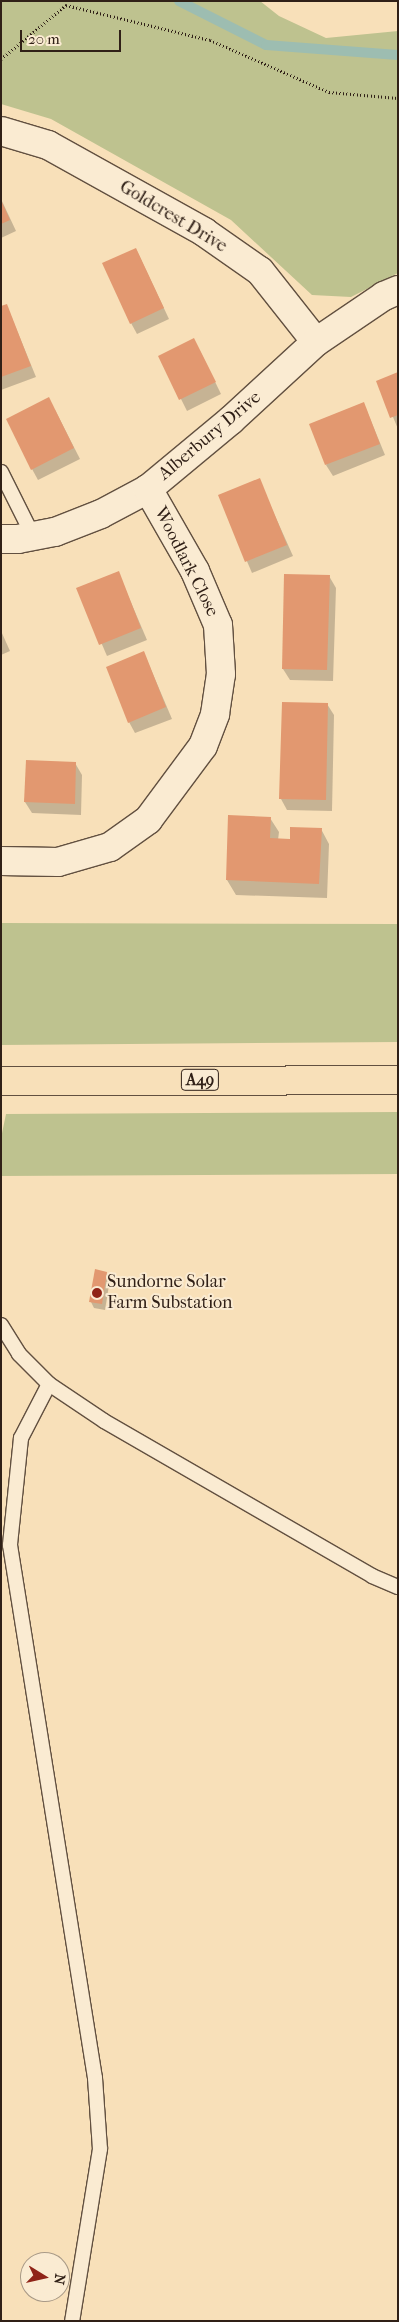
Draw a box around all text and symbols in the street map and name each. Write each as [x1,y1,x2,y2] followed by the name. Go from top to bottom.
[22,20,124,52] scale bar
[28,30,60,48] text: 20 m
[115,176,231,258] street label: Goldcrest Drive
[154,387,266,485] street label: Alberbury Drive
[149,504,223,620] street label: Woodlark Close
[180,1066,220,1094] road number: A49
[107,1272,233,1315] place label: Sundorne Solar Farm Substation
[91,1287,103,1299] marker: Sundorne Solar Farm Substation
[20,2252,70,2302] north arrow
[50,2273,69,2286] text: N

